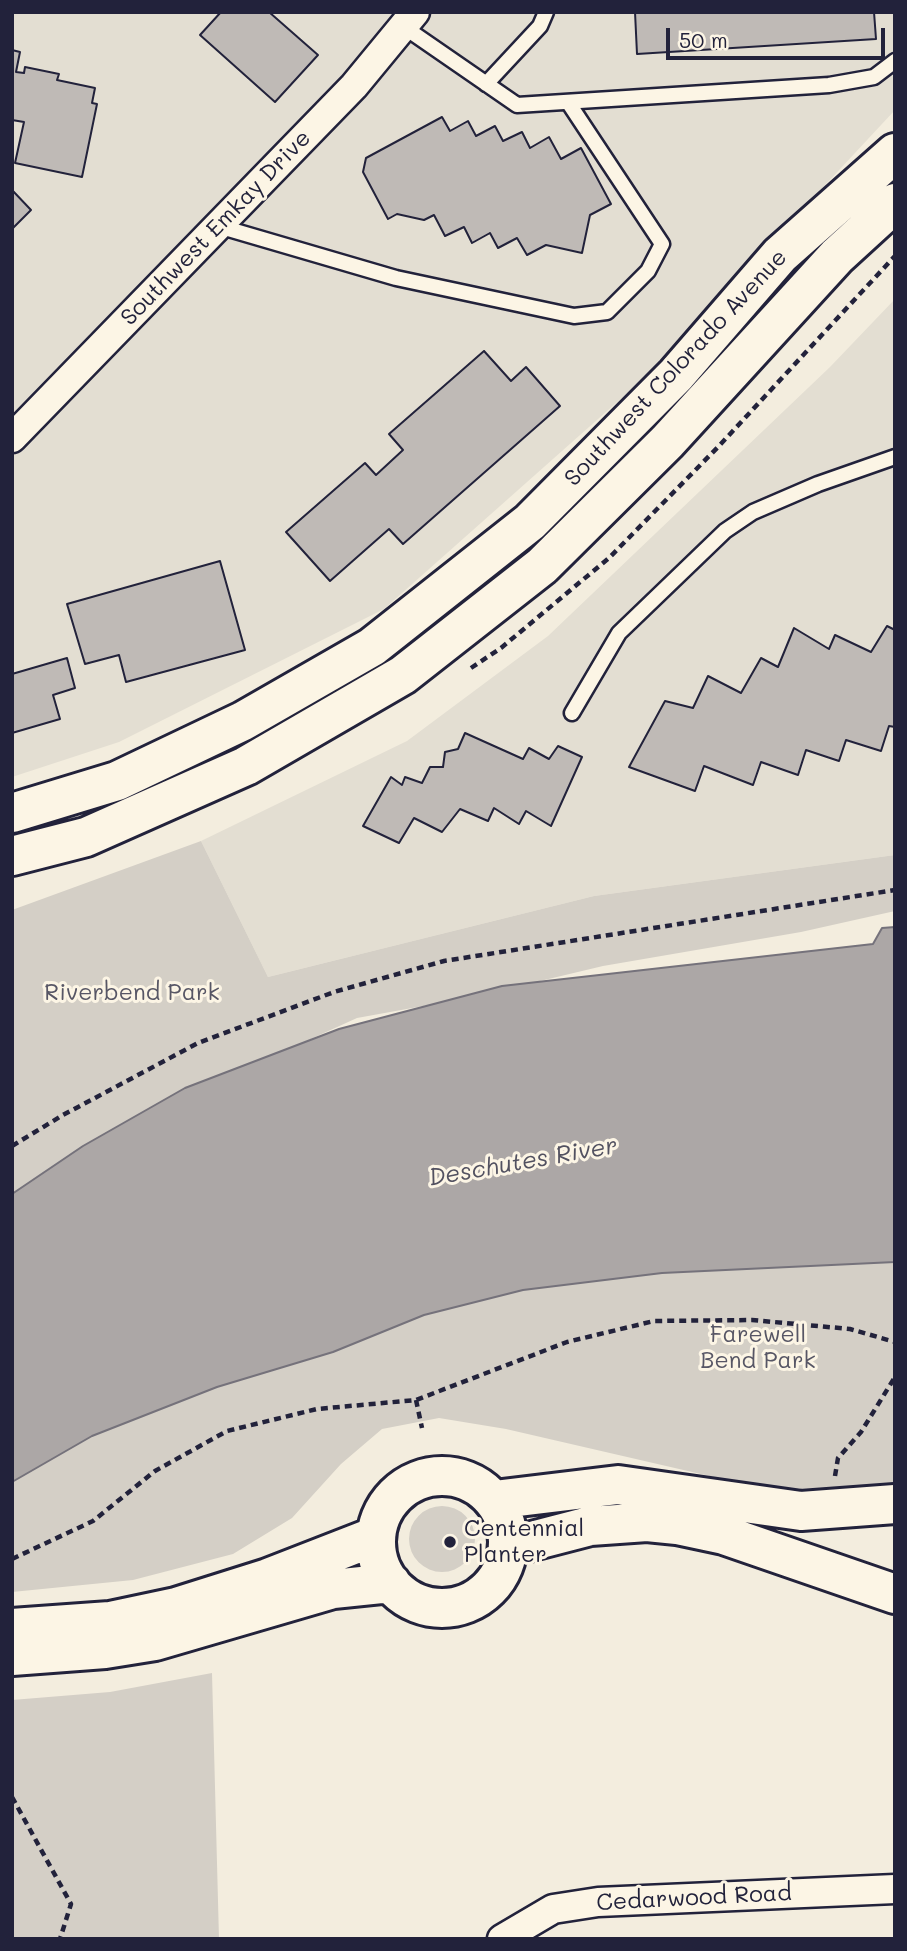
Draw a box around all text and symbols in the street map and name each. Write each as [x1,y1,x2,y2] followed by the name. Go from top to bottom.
[669,14,888,58] scale bar
[679,26,728,53] text: 50 m
[115,124,317,332] street label: Southwest Emkay Drive
[559,244,793,492] street label: Southwest Colorado Avenue
[44,979,220,1007] park label: Riverbend Park
[427,1131,619,1193] water label: Deschutes River
[700,1321,816,1375] park label: Farewell Bend Park
[464,1515,584,1569] place label: Centennial Planter
[442,1534,458,1550] marker: Centennial Planter
[596,1879,792,1917] street label: Cedarwood Road

